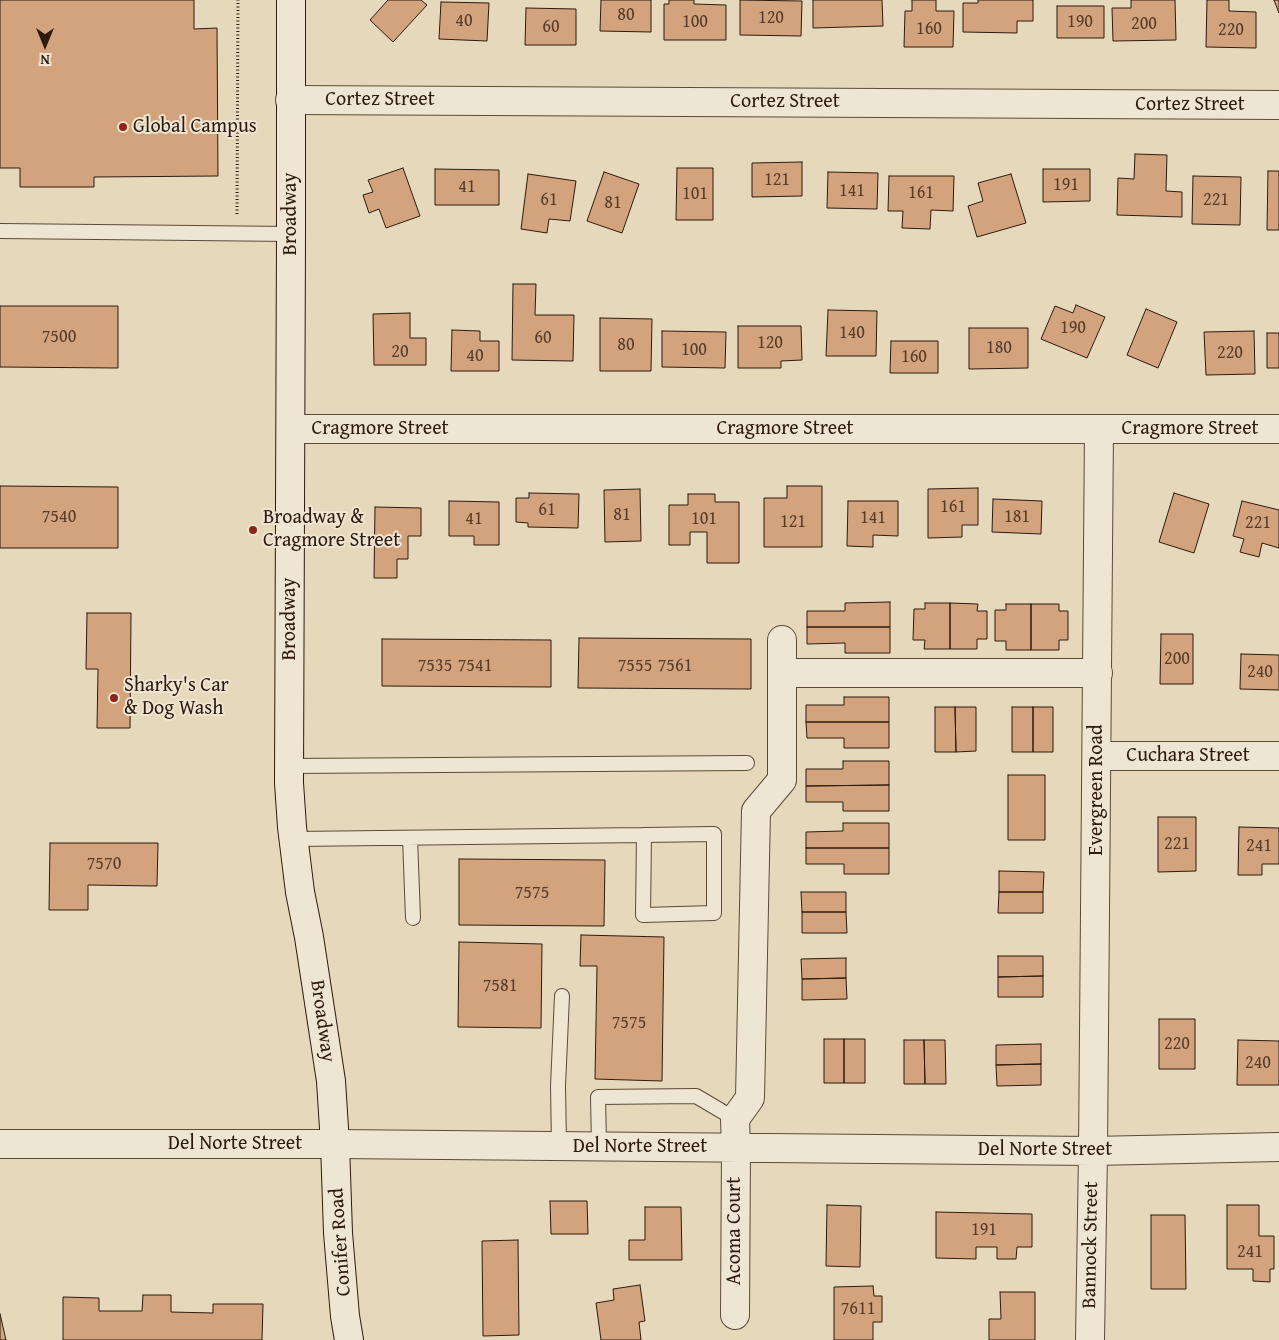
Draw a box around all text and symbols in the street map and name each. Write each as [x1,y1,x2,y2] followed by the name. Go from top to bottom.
[617,4,635,26] house number: 80
[758,7,784,29] house number: 120
[455,10,473,32] house number: 40
[682,11,708,33] house number: 100
[1067,11,1093,33] house number: 190
[1131,13,1157,35] house number: 200
[542,16,560,38] house number: 60
[916,18,942,40] house number: 160
[1218,19,1244,41] house number: 220
[20,20,70,70] north arrow
[40,50,50,70] text: N
[325,88,435,112] street label: Cortez Street
[730,90,840,114] street label: Cortez Street
[1135,93,1245,117] street label: Cortez Street
[133,115,257,139] place label: Global Campus
[117,121,129,133] marker: Global Campus
[764,169,790,191] house number: 121
[279,173,303,255] street label: Broadway
[1053,174,1079,196] house number: 191
[458,176,476,198] house number: 41
[839,180,865,202] house number: 141
[908,182,934,204] house number: 161
[682,183,708,205] house number: 101
[540,189,558,211] house number: 61
[1203,189,1229,211] house number: 221
[604,192,622,214] house number: 81
[1060,317,1086,339] house number: 190
[839,322,865,344] house number: 140
[42,326,76,348] house number: 7500
[534,327,552,349] house number: 60
[757,332,783,354] house number: 120
[617,334,635,356] house number: 80
[986,337,1012,359] house number: 180
[681,339,707,361] house number: 100
[391,341,409,363] house number: 20
[1217,342,1243,364] house number: 220
[466,345,484,367] house number: 40
[901,346,927,368] house number: 160
[311,417,449,441] street label: Cragmore Street
[716,417,854,441] street label: Cragmore Street
[1121,417,1259,441] street label: Cragmore Street
[940,496,966,518] house number: 161
[538,499,556,521] house number: 61
[613,504,631,526] house number: 81
[42,506,76,528] house number: 7540
[263,506,400,553] place label: Broadway & Cragmore Street
[1004,506,1030,528] house number: 181
[860,507,886,529] house number: 141
[465,508,483,530] house number: 41
[691,508,717,530] house number: 101
[780,511,806,533] house number: 121
[1245,512,1271,534] house number: 221
[247,524,259,536] marker: Broadway & Cragmore Street
[278,578,302,660] street label: Broadway
[1164,648,1190,670] house number: 200
[418,655,452,677] house number: 7535
[458,655,492,677] house number: 7541
[618,655,652,677] house number: 7555
[658,655,692,677] house number: 7561
[1247,661,1273,683] house number: 240
[124,674,229,721] place label: Sharky's Car & Dog Wash
[108,692,120,704] marker: Sharky's Car & Dog Wash
[1085,724,1109,856] street label: Evergreen Road
[1126,744,1250,768] street label: Cuchara Street
[1164,833,1190,855] house number: 221
[1246,835,1272,857] house number: 241
[87,853,121,875] house number: 7570
[515,882,549,904] house number: 7575
[483,975,517,997] house number: 7581
[304,978,340,1064] street label: Broadway
[612,1012,646,1034] house number: 7575
[1164,1033,1190,1055] house number: 220
[1245,1052,1271,1074] house number: 240
[168,1132,302,1156] street label: Del Norte Street
[573,1135,707,1159] street label: Del Norte Street
[978,1138,1112,1162] street label: Del Norte Street
[723,1177,747,1285] street label: Acoma Court
[1078,1181,1104,1309] street label: Bannock Street
[325,1187,357,1297] street label: Conifer Road
[971,1219,997,1241] house number: 191
[1237,1241,1263,1263] house number: 241
[841,1298,875,1320] house number: 7611

